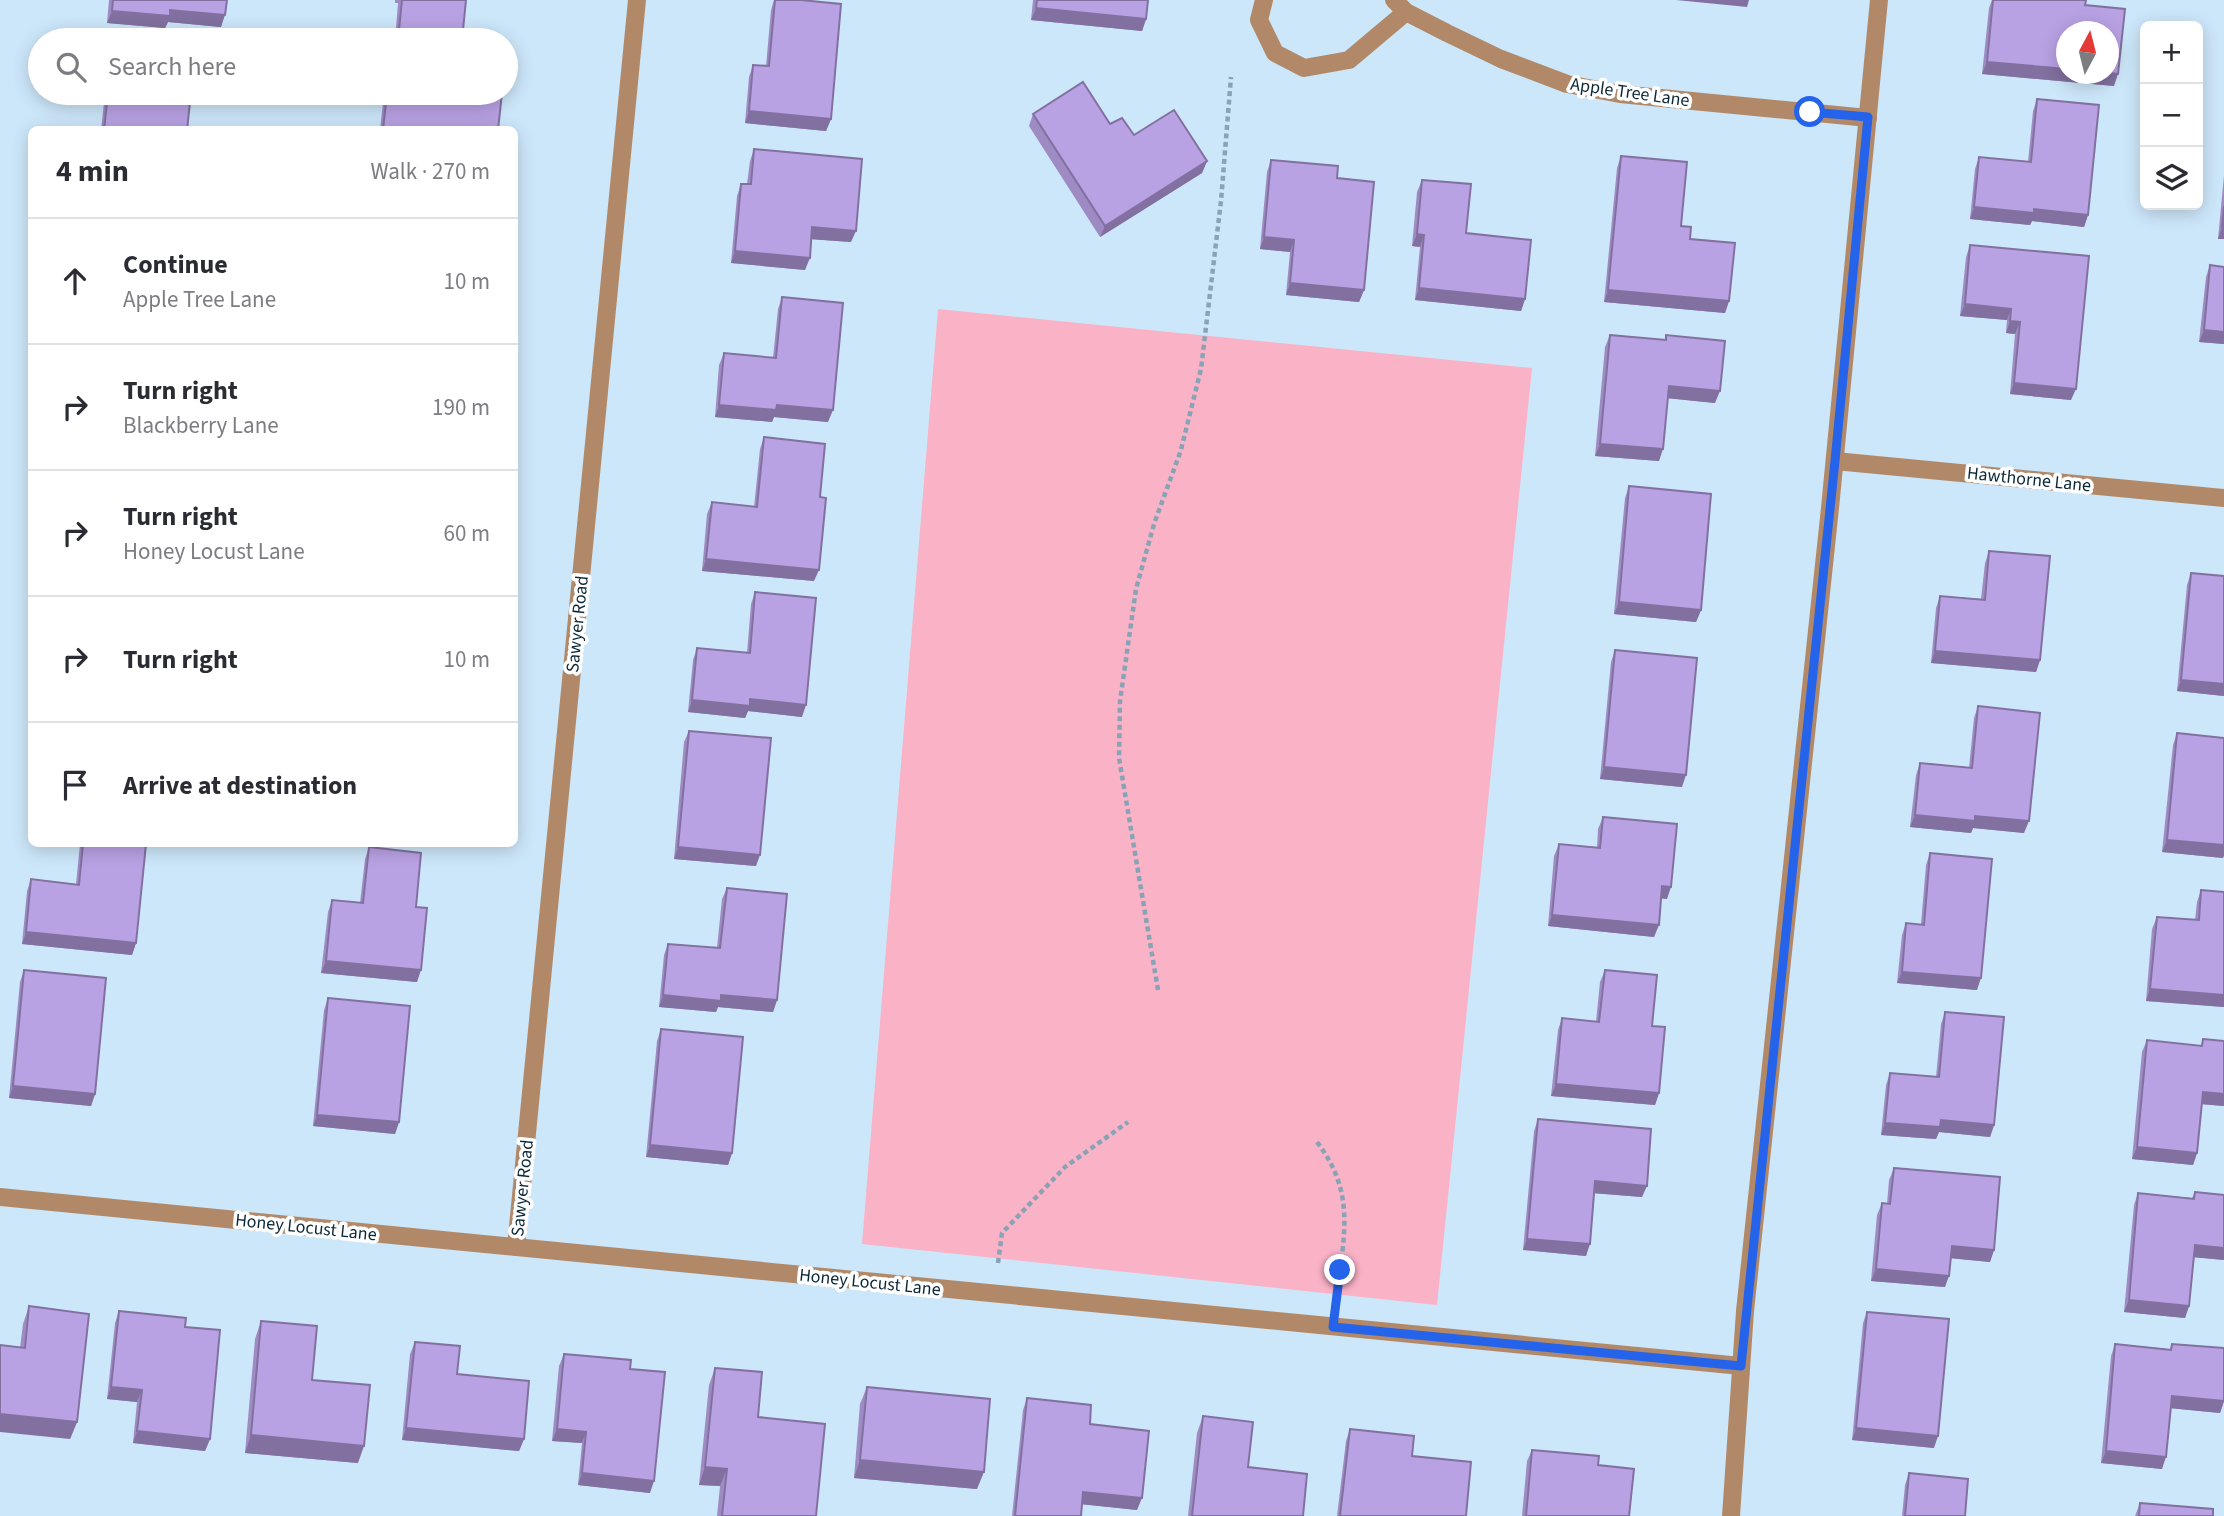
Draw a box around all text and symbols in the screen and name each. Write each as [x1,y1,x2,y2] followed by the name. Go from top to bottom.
[2056,21,2119,84] north arrow
[2140,21,2203,210] map controls
[2140,21,2203,84] button: +
[28,28,518,105] search box
[52,48,90,86] icon: search
[108,48,236,85] text: Search here
[1569,72,1691,113] street label: Apple Tree Lane
[2140,84,2203,147] button: −
[1794,96,1825,127] route start
[2140,147,2203,210] button: layers
[56,150,129,193] text: 4 min
[371,155,490,188] text: Walk · 270 m
[123,246,228,283] text: Continue
[56,262,94,300] icon: ahead
[443,265,490,298] text: 10 m
[123,283,276,316] text: Apple Tree Lane
[123,372,238,409] text: Turn right
[56,388,94,426] icon: right
[432,391,490,424] text: 190 m
[123,409,279,442] text: Blackberry Lane
[1966,461,2092,498] street label: Hawthorne Lane
[123,498,238,535] text: Turn right
[56,514,94,552] icon: right
[443,517,490,550] text: 60 m
[123,535,305,568] text: Honey Locust Lane
[560,574,595,674] street label: Sawyer Road
[56,640,94,678] icon: right
[123,641,238,678] text: Turn right
[443,643,490,676] text: 10 m
[56,766,94,804] icon: arrive
[123,767,357,804] text: Arrive at destination
[505,1138,540,1238] street label: Sawyer Road
[234,1208,378,1247] street label: Honey Locust Lane
[1324,1254,1355,1285] route end
[798,1263,942,1302] street label: Honey Locust Lane

